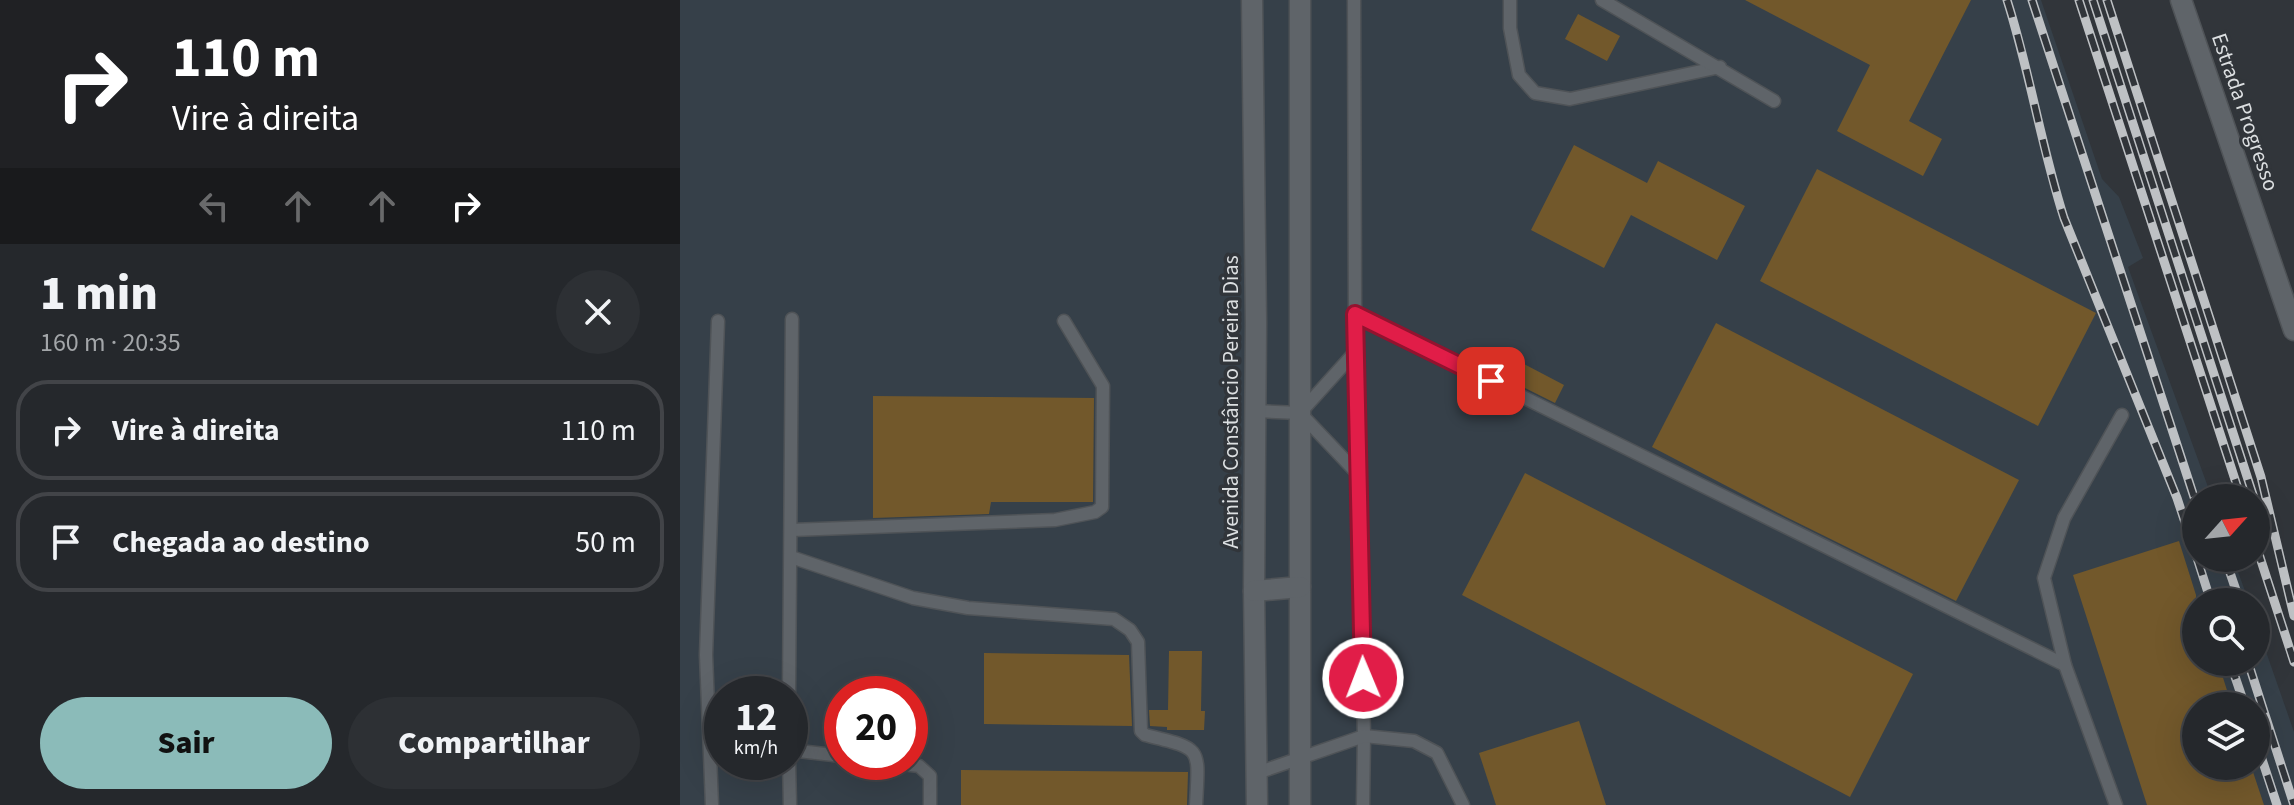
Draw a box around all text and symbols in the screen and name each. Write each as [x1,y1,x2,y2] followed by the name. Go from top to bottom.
[172,19,320,98] text: 110 m
[2203,29,2287,195] street label: Estrada Progresso
[40,32,144,136] icon: right
[172,93,359,144] text: Vire à direita
[192,184,236,228] icon: left
[276,184,320,228] icon: ahead
[360,184,404,228] icon: ahead
[444,184,488,228] icon: right
[1215,255,1247,549] street label: Avenida Constâncio Pereira Dias
[40,260,158,328] text: 1 min
[556,270,640,354] button: close
[40,324,181,361] text: 160 m · 20:35
[1457,347,1525,415] pin
[1469,359,1513,403] icon: arrive
[44,408,88,452] icon: right
[112,409,280,452] text: Vire à direita
[560,409,636,452] text: 110 m
[2182,484,2270,572] north arrow
[2182,484,2270,780] map controls
[44,520,88,564] icon: arrive
[112,521,370,564] text: Chegada ao destino
[575,521,636,564] text: 50 m
[2182,588,2270,676] button: search
[1321,636,1405,720] position arrow
[824,676,928,780] speed limit sign: 20
[735,689,777,746] text: 12
[2182,692,2270,780] button: layers
[40,697,332,789] button: Sair
[348,697,640,789] button: Compartilhar
[734,734,778,762] text: km/h

